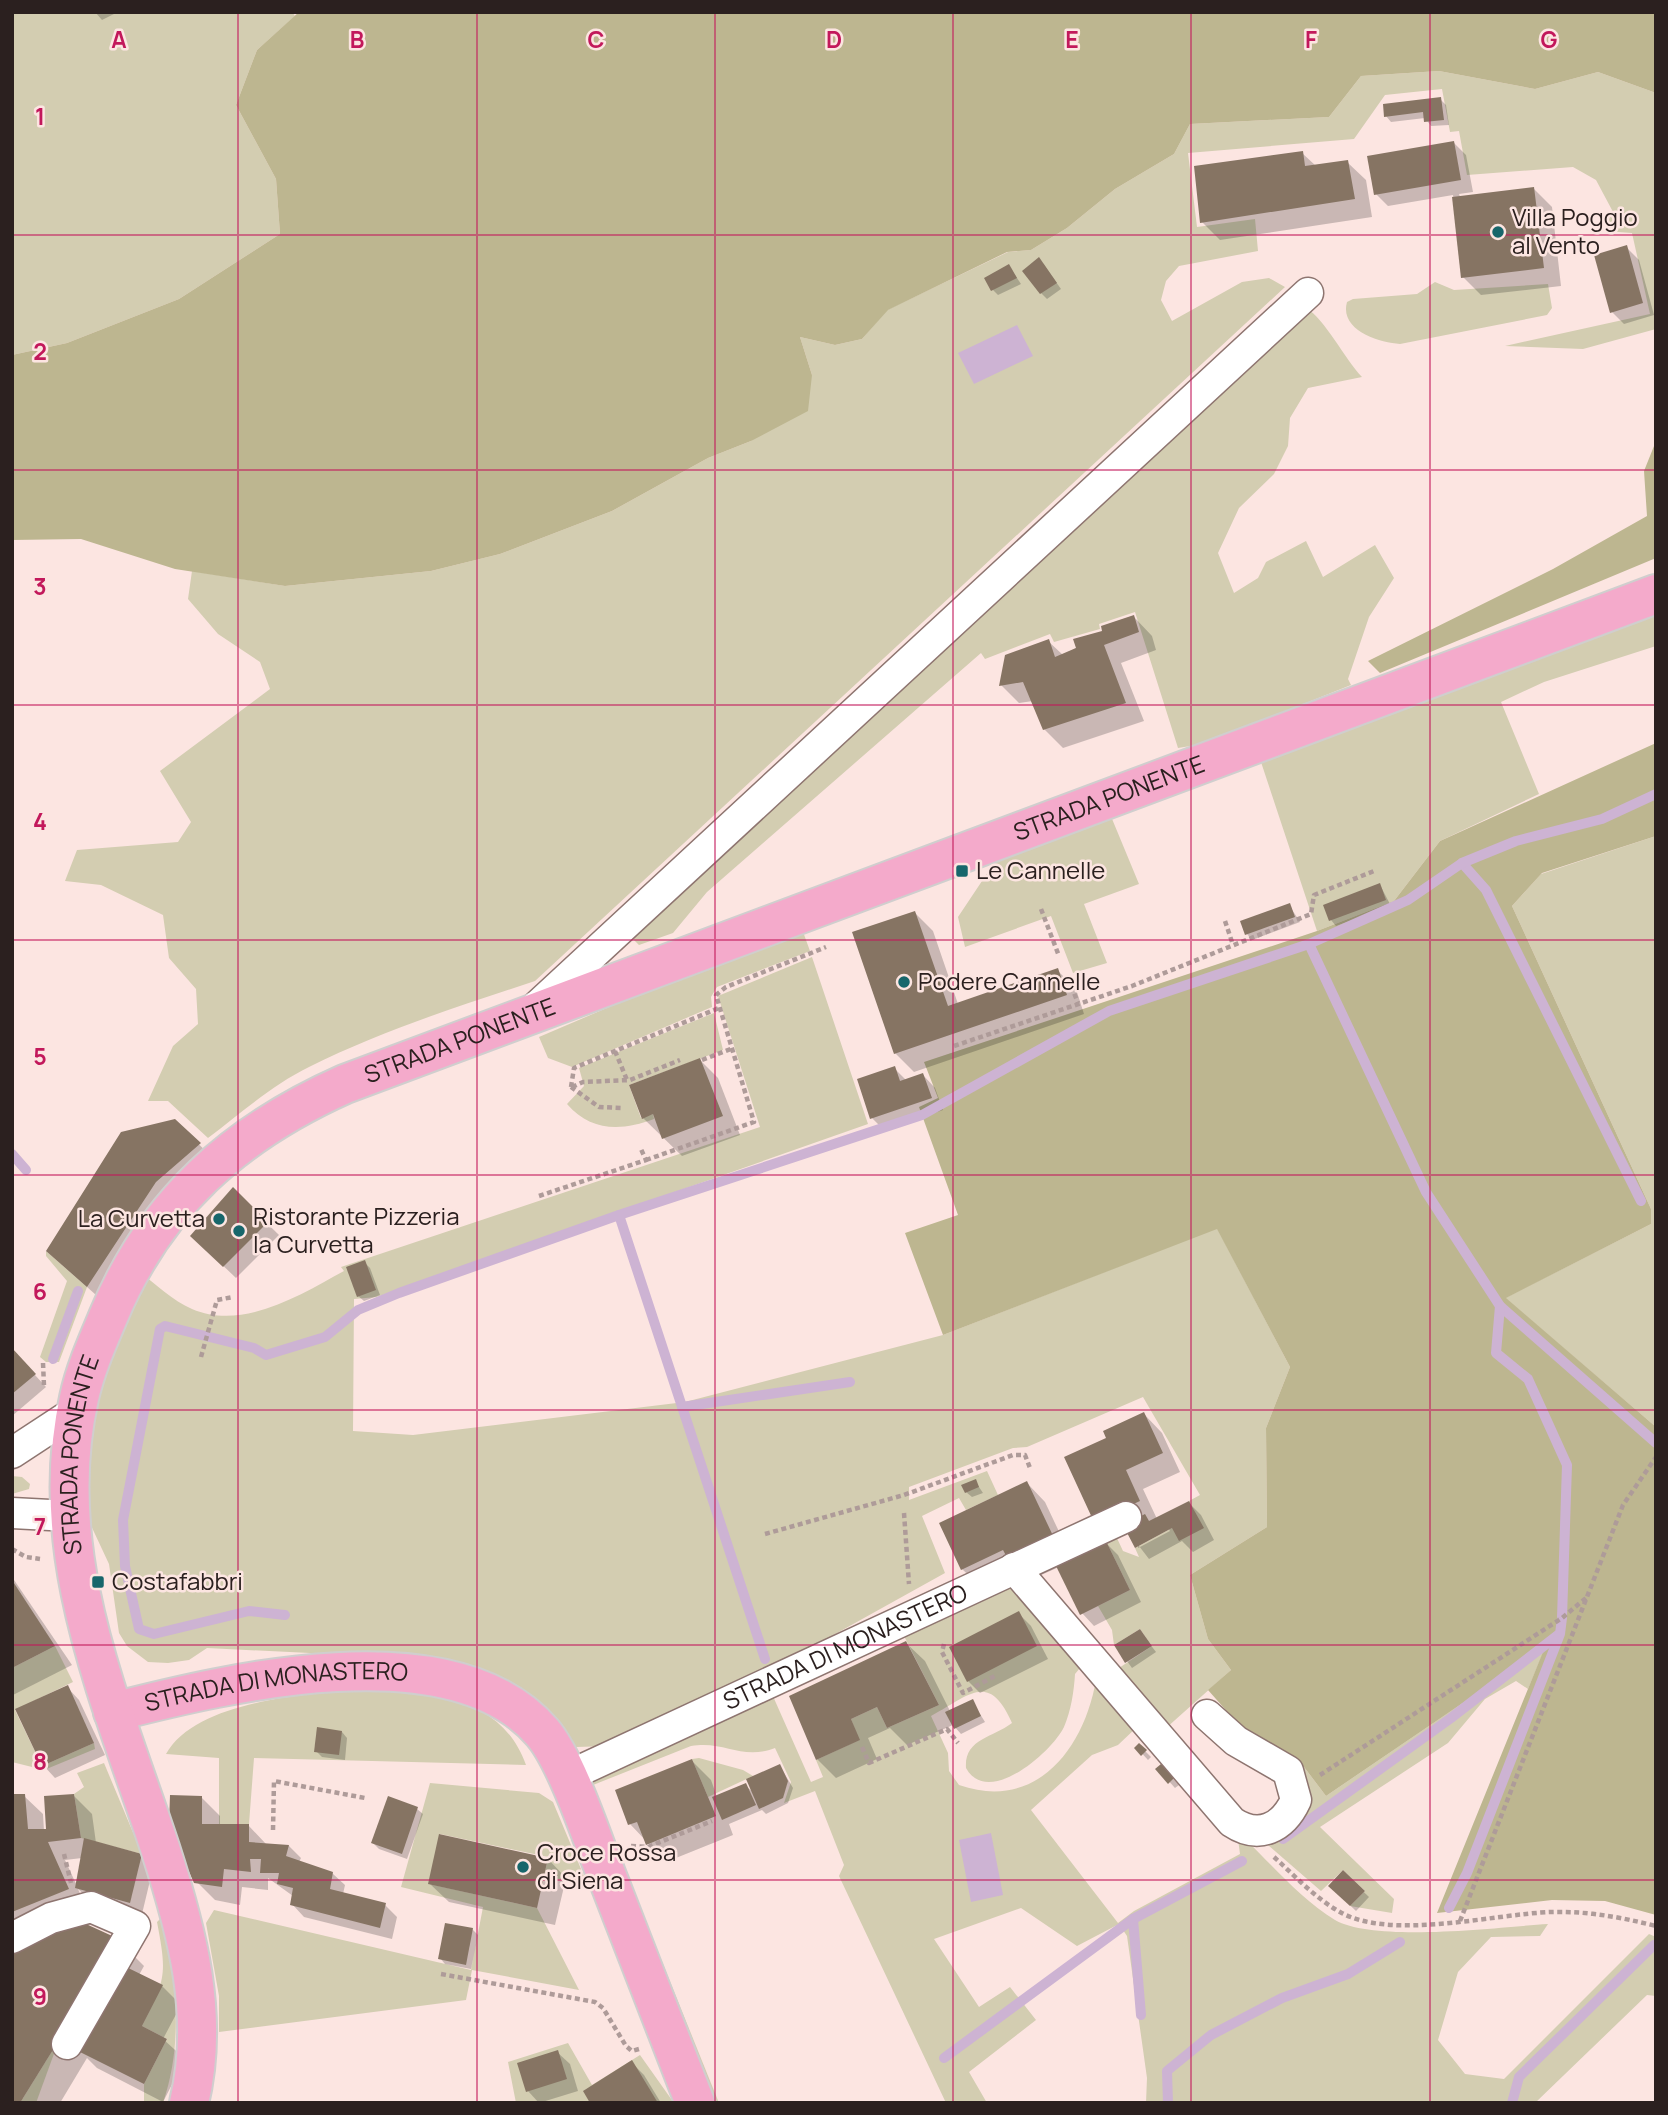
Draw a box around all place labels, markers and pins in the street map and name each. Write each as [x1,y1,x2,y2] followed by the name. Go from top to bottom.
[1512,200,1638,261] place label: Villa Poggio al Vento
[1490,224,1506,240] marker: Villa Poggio al Vento
[976,853,1105,886] place label: Le Cannelle
[954,863,970,879] marker: Le Cannelle
[918,964,1100,997] place label: Podere Cannelle
[896,974,912,990] marker: Podere Cannelle
[253,1199,460,1260] place label: Ristorante Pizzeria la Curvetta
[78,1201,205,1234] place label: La Curvetta
[211,1211,227,1227] marker: La Curvetta
[231,1223,247,1239] marker: Ristorante Pizzeria la Curvetta
[112,1564,243,1597] place label: Costafabbri
[90,1574,106,1590] marker: Costafabbri
[537,1835,676,1896] place label: Croce Rossa di Siena
[515,1859,531,1875] marker: Croce Rossa di Siena

